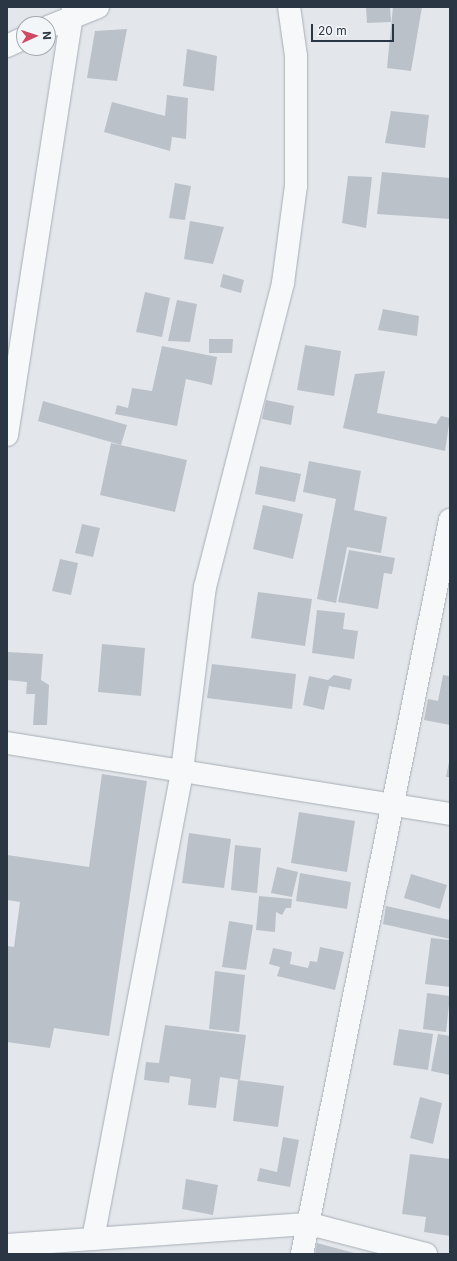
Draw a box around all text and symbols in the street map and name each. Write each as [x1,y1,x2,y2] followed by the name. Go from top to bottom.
[16,16,56,56] north arrow
[313,16,396,42] scale bar
[318,23,347,38] text: 20 m
[40,31,54,40] text: N

